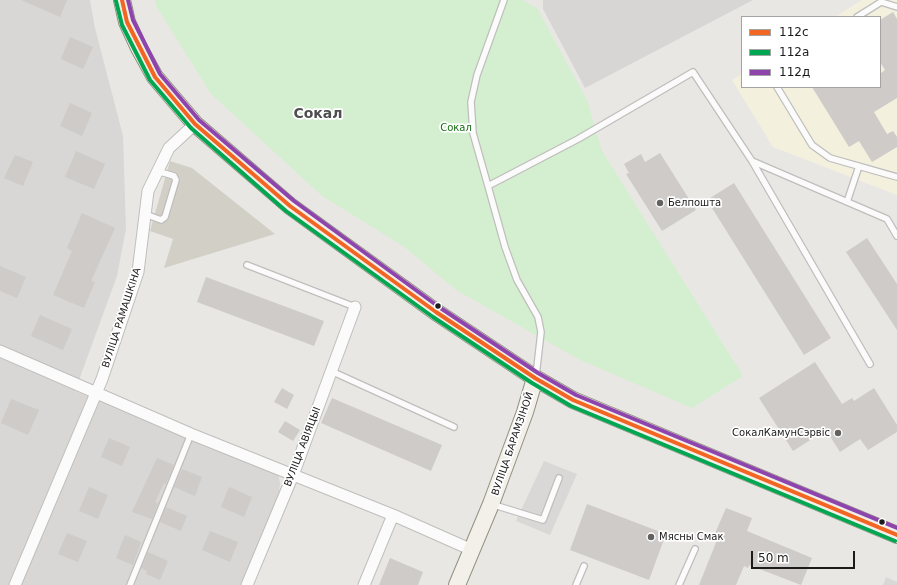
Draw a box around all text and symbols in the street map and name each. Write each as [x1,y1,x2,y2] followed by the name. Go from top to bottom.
[741,16,881,88] legend
[779,25,809,39] text: 112с
[779,45,809,59] text: 112а
[779,65,810,79] text: 112д
[293,106,343,122] district label: Сокал
[440,122,472,134] park label: Сокал
[668,197,721,209] place label: Белпошта
[655,198,665,208] marker: Белпошта
[100,266,144,370] street label: ВУЛІЦА РАМАШКІНА
[433,301,443,311] unlabelled marker
[490,391,536,497] street label: ВУЛІЦА БАРАМЗІНОЙ
[282,405,324,489] street label: ВУЛІЦА АВІЯЦЫІ
[732,427,830,439] place label: СокалКамунСэрвіс
[833,428,843,438] marker: СокалКамунСэрвіс
[877,517,887,527] unlabelled marker
[659,531,723,543] place label: Мясны Смак
[646,532,656,542] marker: Мясны Смак
[753,543,857,569] scale bar
[758,551,789,565] text: 50 m

